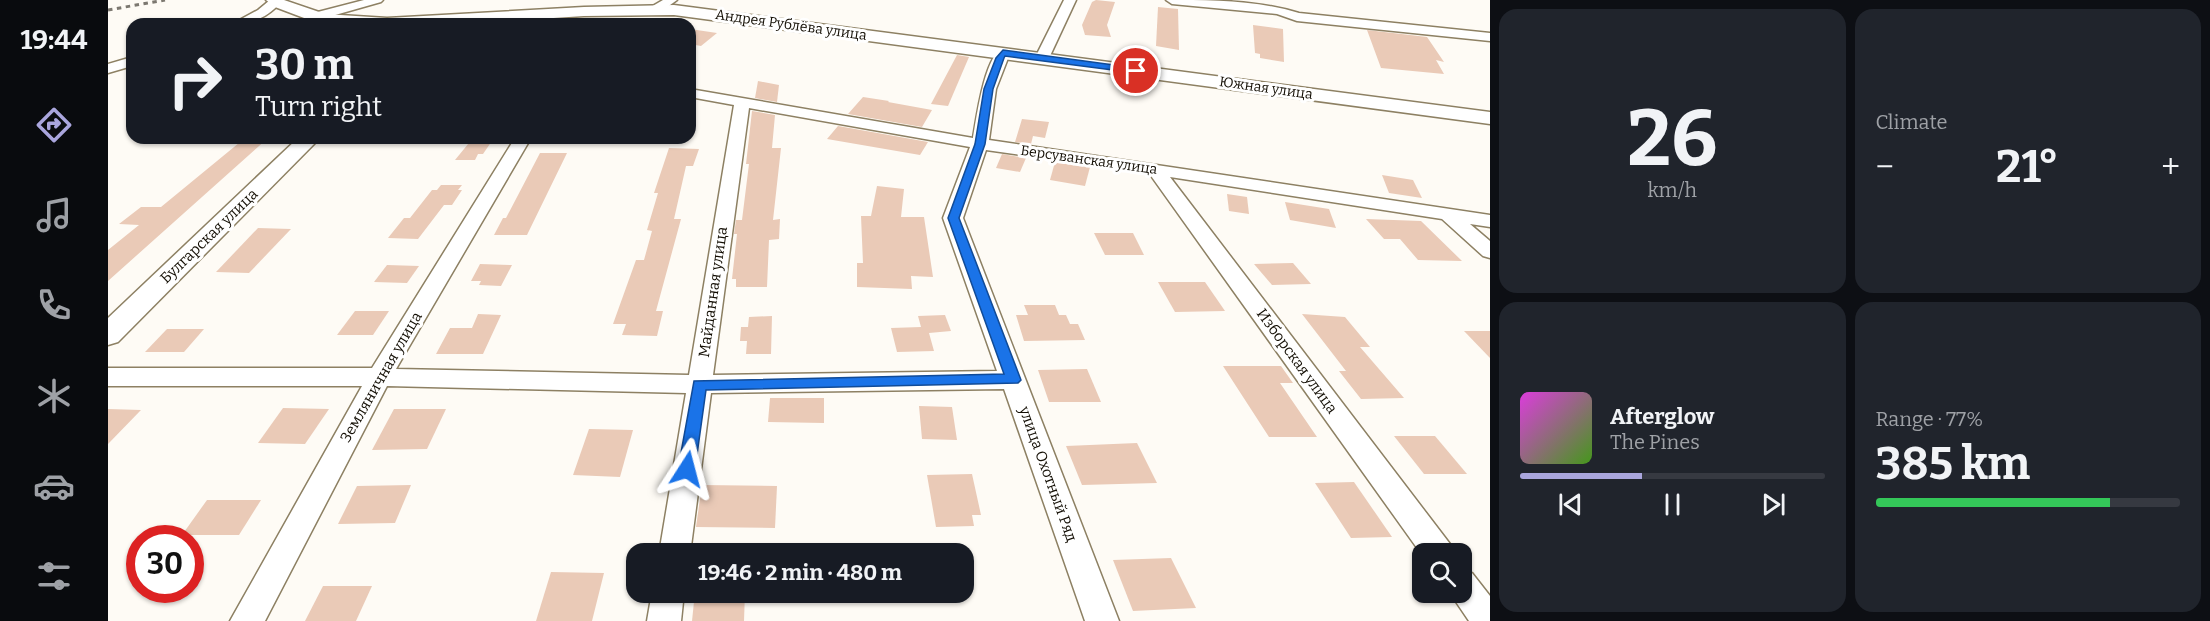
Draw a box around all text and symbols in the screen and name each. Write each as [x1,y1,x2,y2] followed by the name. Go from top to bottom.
[714,6,868,44] street label: Андрея Рублёва улица
[20,24,88,56] text: 19:44
[255,40,354,90] text: 30 m
[156,42,234,120] icon: right
[1110,45,1161,96] pin
[1119,54,1152,87] icon: arrive
[1218,73,1314,103] street label: Южная улица
[255,91,382,123] text: Turn right
[1627,92,1717,186] text: 26
[33,104,75,146] icon: directions
[1876,110,1947,134] text: Climate
[1996,140,2059,194] text: 21°
[1019,142,1159,178] street label: Берсуванская улица
[1876,147,1894,187] text: −
[2161,147,2180,187] text: +
[1648,178,1697,202] text: km/h
[156,185,262,287] street label: Булгарская улица
[33,194,75,236] icon: music
[695,225,731,359] street label: Майданная улица
[33,284,75,326] icon: phone
[1253,305,1341,417] street label: Изборская улица
[336,309,426,445] street label: Земляничная улица
[33,375,75,417] icon: climate
[1015,403,1081,544] street label: улица Охотный Ряд
[1610,403,1714,430] text: Afterglow
[1876,407,1983,431] text: Range · 77%
[1610,430,1700,454] text: The Pines
[655,437,719,501] position arrow
[1876,437,2030,491] text: 385 km
[33,465,75,507] icon: car
[1554,488,1587,521] icon: previous
[1656,488,1689,521] icon: pause
[1757,488,1790,521] icon: next
[126,525,204,603] speed limit sign: 30
[1412,543,1472,603] map controls
[1412,543,1472,603] button: search
[33,555,75,597] icon: filters
[698,559,902,586] text: 19:46 · 2 min · 480 m

